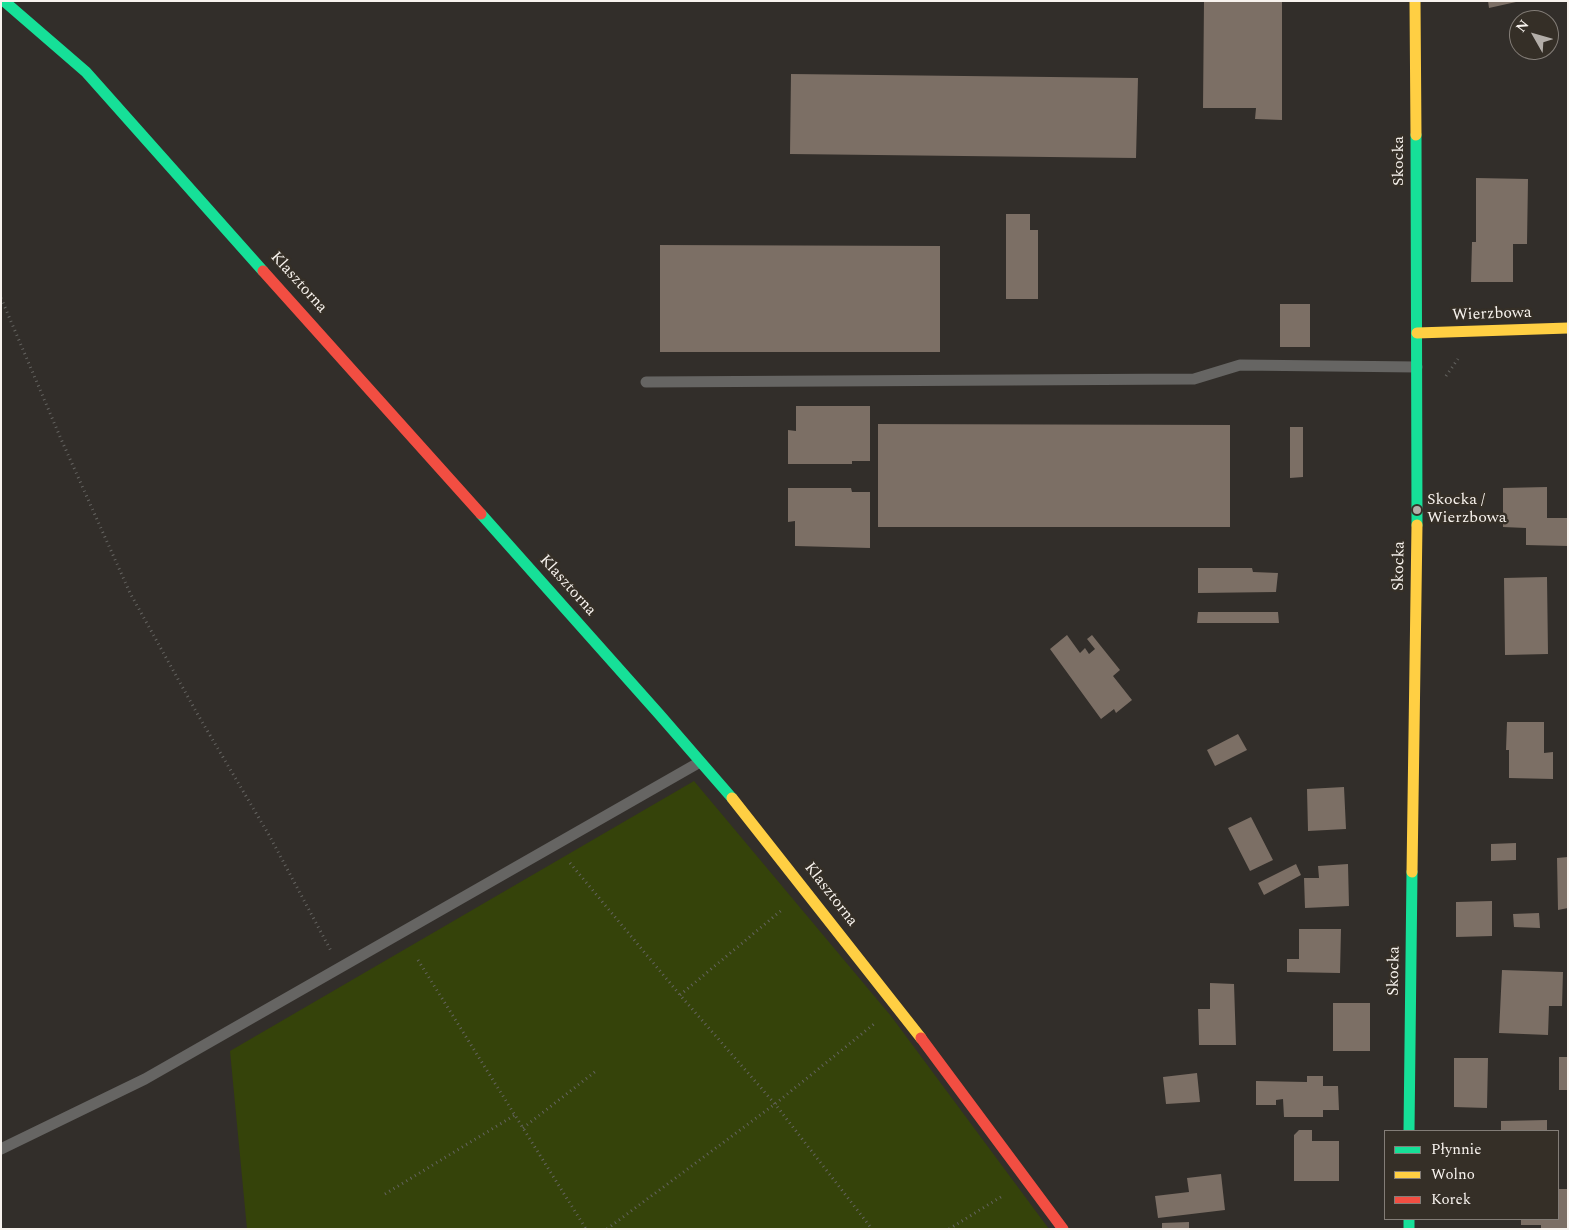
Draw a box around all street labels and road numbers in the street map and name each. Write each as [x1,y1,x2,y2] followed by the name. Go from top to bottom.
[1390,136,1410,186] street label: Skocka
[265,248,331,318] street label: Klasztorna
[1452,304,1532,326] street label: Wierzbowa
[1390,541,1410,591] street label: Skocka
[534,551,600,621] street label: Klasztorna
[799,859,861,931] street label: Klasztorna
[1385,946,1405,996] street label: Skocka

